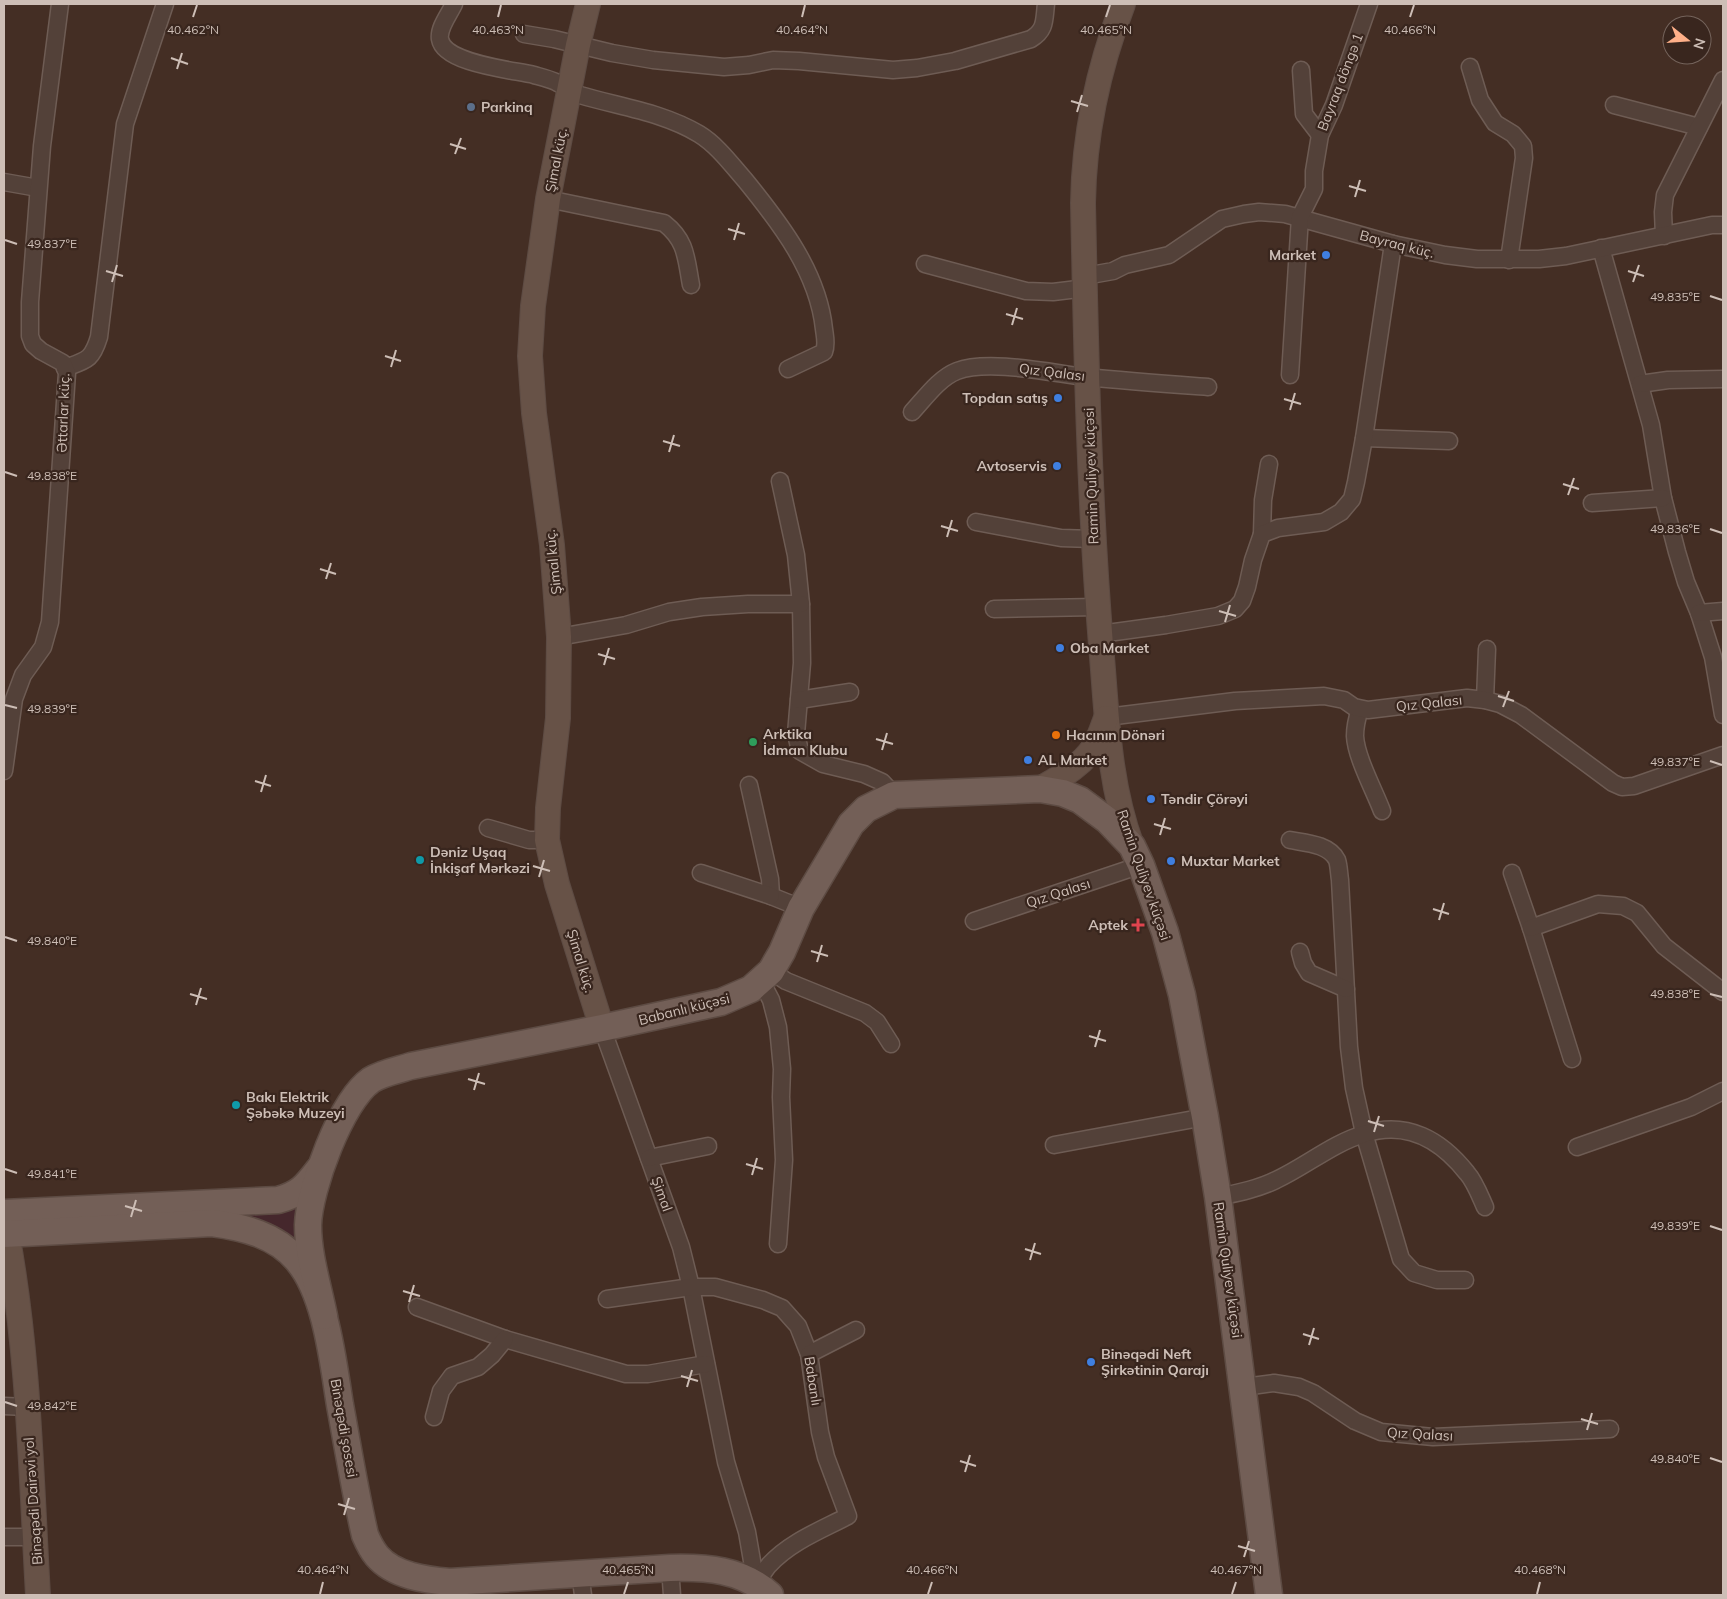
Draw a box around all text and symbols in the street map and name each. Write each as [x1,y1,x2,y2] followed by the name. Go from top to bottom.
[1662,15,1712,65] north arrow
[167,22,219,37] text: 40.462°N
[472,22,524,37] text: 40.463°N
[776,22,828,37] text: 40.464°N
[1080,22,1132,37] text: 40.465°N
[1384,22,1436,37] text: 40.466°N
[1313,30,1367,134] street label: Bayraq döngə 1
[1689,36,1710,51] text: N
[481,98,533,116] place label: Parkinq
[465,101,477,113] marker: Parkinq
[541,126,571,194] street label: Şimal küç.
[1358,226,1436,262] street label: Bayraq küç.
[27,236,77,251] text: 49.837°E
[1269,246,1317,264] place label: Market
[1320,249,1332,261] marker: Market
[1650,289,1700,304] text: 49.835°E
[1018,359,1086,385] street label: Qız Qalası
[53,373,73,453] street label: Əttarlar küç.
[962,389,1048,407] place label: Topdan satış
[1052,392,1064,404] marker: Topdan satış
[1080,407,1102,545] street label: Ramin Quliyev küçəsi
[977,457,1047,475] place label: Avtoservis
[1051,460,1063,472] marker: Avtoservis
[27,468,77,483] text: 49.838°E
[1650,521,1700,536] text: 49.836°E
[541,529,565,595] street label: Şimal küç.
[1070,639,1150,657] place label: Oba Market
[1054,642,1066,654] marker: Oba Market
[1395,691,1463,715] street label: Qız Qalası
[27,701,77,716] text: 49.839°E
[763,725,848,759] place label: Arktika İdman Klubu
[1066,726,1165,744] place label: Hacının Dönəri
[1050,729,1062,741] marker: Hacının Dönəri
[747,736,759,748] marker: Arktika İdman Klubu
[1038,751,1108,769] place label: AL Market
[1022,754,1034,766] marker: AL Market
[1650,754,1700,769] text: 49.837°E
[1161,790,1248,808] place label: Təndir Çörəyi
[1145,793,1157,805] marker: Təndir Çörəyi
[1113,807,1175,943] street label: Ramin Quliyev küçəsi
[430,843,530,877] place label: Dəniz Uşaq İnkişaf Mərkəzi
[1181,852,1280,870] place label: Muxtar Market
[414,854,426,866] marker: Dəniz Uşaq İnkişaf Mərkəzi
[1165,855,1177,867] marker: Muxtar Market
[1024,874,1092,912] street label: Qız Qalası
[1088,916,1128,934] place label: Aptek
[1132,919,1144,931] marker: Aptek
[563,927,599,995] street label: Şimal küç.
[27,933,77,948] text: 49.840°E
[1650,986,1700,1001] text: 49.838°E
[637,989,731,1029] street label: Babanlı küçəsi
[246,1088,345,1122] place label: Bakı Elektrik Şəbəkə Muzeyi
[230,1099,242,1111] marker: Bakı Elektrik Şəbəkə Muzeyi
[27,1166,77,1181] text: 49.841°E
[647,1174,677,1214] street label: Şimal
[1210,1201,1246,1339] street label: Ramin Quliyev küçəsi
[1650,1218,1700,1233] text: 49.839°E
[1101,1345,1209,1379] place label: Binəqədi Neft Şirkətinin Qarajı
[800,1355,826,1407] street label: Babanlı
[1085,1356,1097,1368] marker: Binəqədi Neft Şirkətinin Qarajı
[326,1377,362,1479] street label: Binəqədi şosesi
[27,1398,77,1413] text: 49.842°E
[1386,1423,1454,1445] street label: Qız Qalası
[20,1437,46,1565] street label: Binəqədi Dairəvi yol
[1650,1451,1700,1466] text: 49.840°E
[297,1562,349,1577] text: 40.464°N
[602,1562,654,1577] text: 40.465°N
[906,1562,958,1577] text: 40.466°N
[1210,1562,1262,1577] text: 40.467°N
[1514,1562,1566,1577] text: 40.468°N

